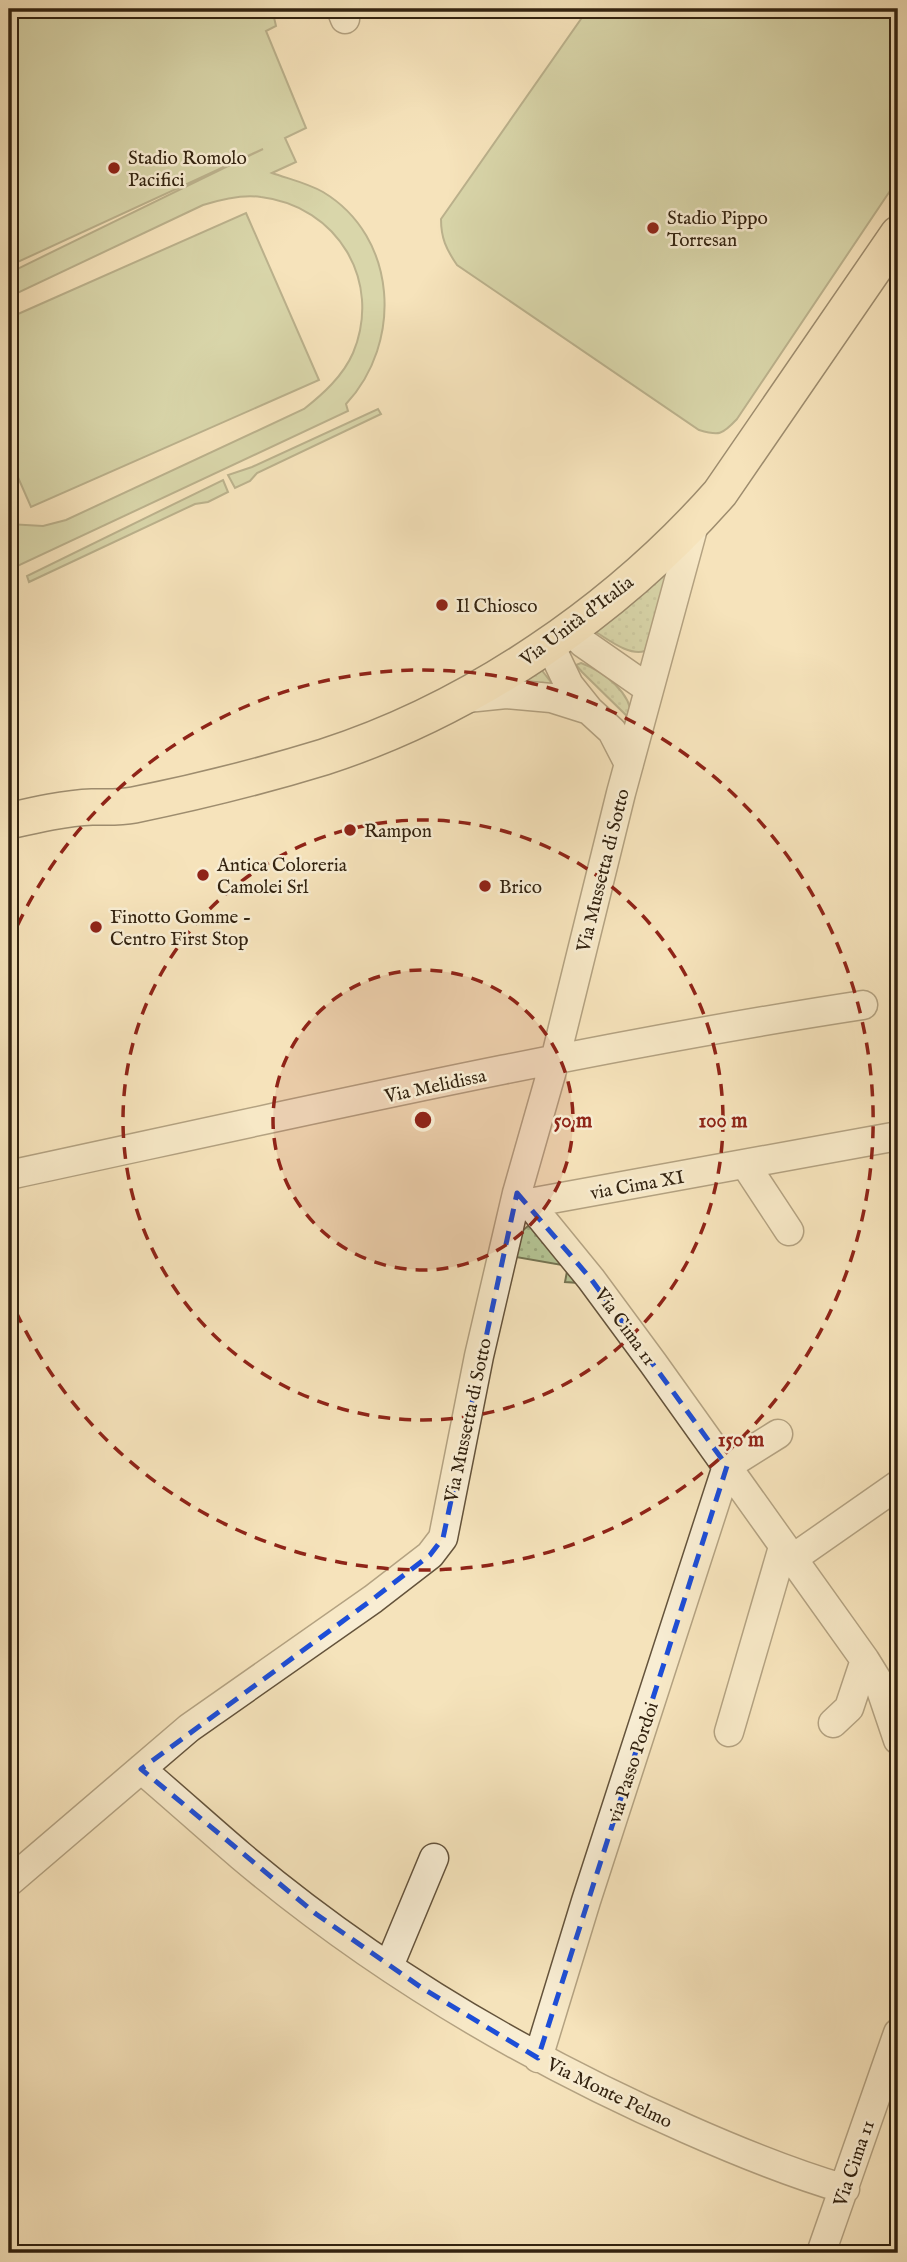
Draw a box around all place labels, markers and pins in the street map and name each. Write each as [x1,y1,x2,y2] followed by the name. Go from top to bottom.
[128,147,247,193] place label: Stadio Romolo Pacifici
[106,160,122,176] marker: Stadio Romolo Pacifici
[667,207,768,253] place label: Stadio Pippo Torresan
[645,220,661,236] marker: Stadio Pippo Torresan
[456,595,538,619] place label: Il Chiosco
[434,597,450,613] marker: Il Chiosco
[364,820,432,844] place label: Rampon
[342,822,358,838] marker: Rampon
[216,854,348,900] place label: Antica Coloreria Camolei Srl
[195,867,211,883] marker: Antica Coloreria Camolei Srl
[499,876,542,900] place label: Brico
[477,878,493,894] marker: Brico
[110,906,251,952] place label: Finotto Gomme - Centro First Stop
[88,919,104,935] marker: Finotto Gomme - Centro First Stop
[411,1108,435,1132] centre of rings

